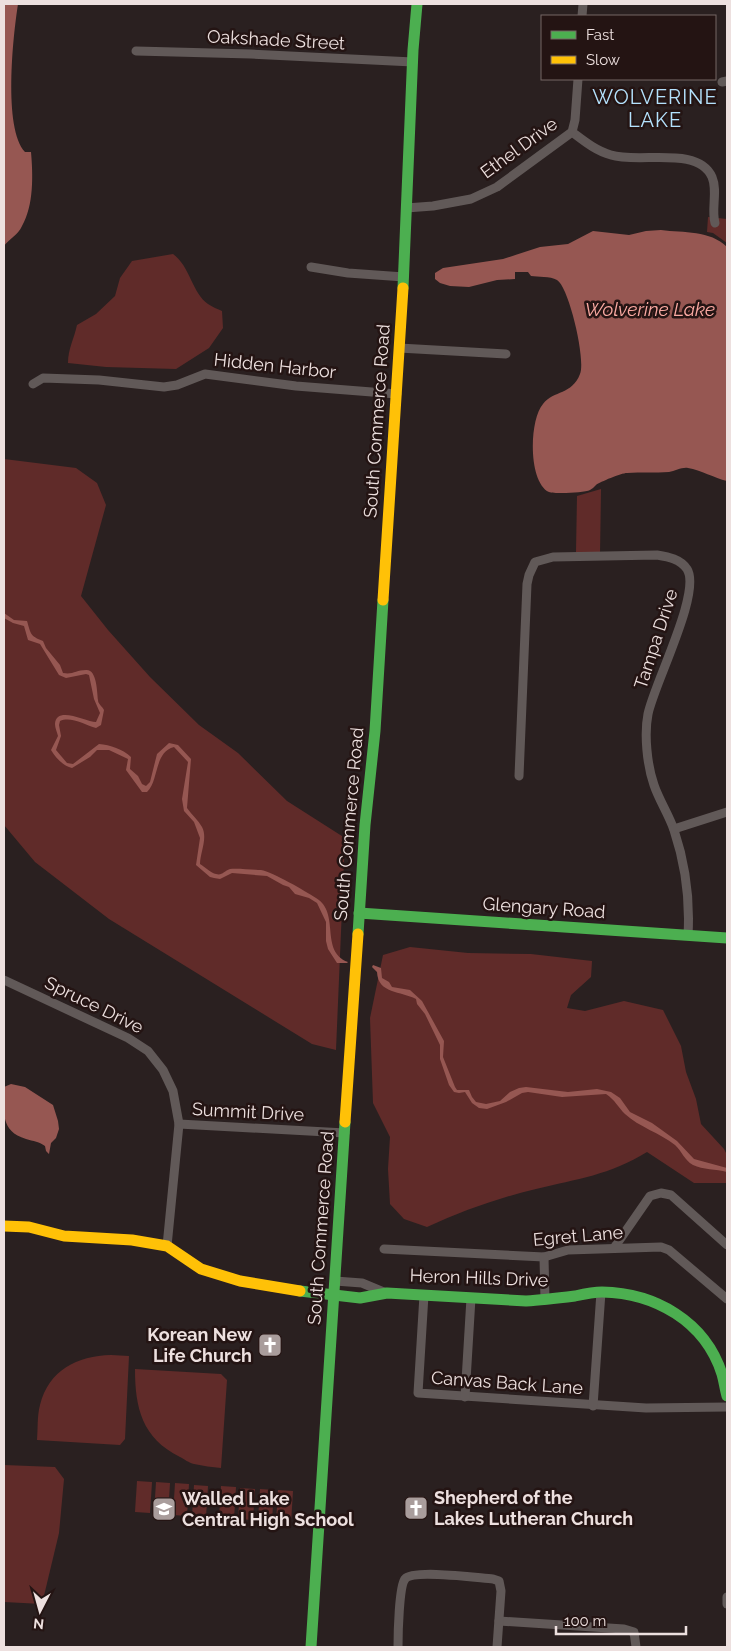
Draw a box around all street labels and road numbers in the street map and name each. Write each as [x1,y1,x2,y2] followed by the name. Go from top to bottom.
[207,25,346,54] street label: Oakshade Street
[476,112,562,182] street label: Ethel Drive
[359,323,394,519] street label: South Commerce Road
[213,349,338,382] street label: Hidden Harbor
[629,586,682,692] street label: Tampa Drive
[330,726,367,922] street label: South Commerce Road
[482,893,606,922] street label: Glengary Road
[42,972,147,1038] street label: Spruce Drive
[191,1098,305,1125] street label: Summit Drive
[303,1130,338,1326] street label: South Commerce Road
[532,1221,624,1250] street label: Egret Lane
[409,1265,549,1290] street label: Heron Hills Drive
[430,1367,584,1398] street label: Canvas Back Lane

